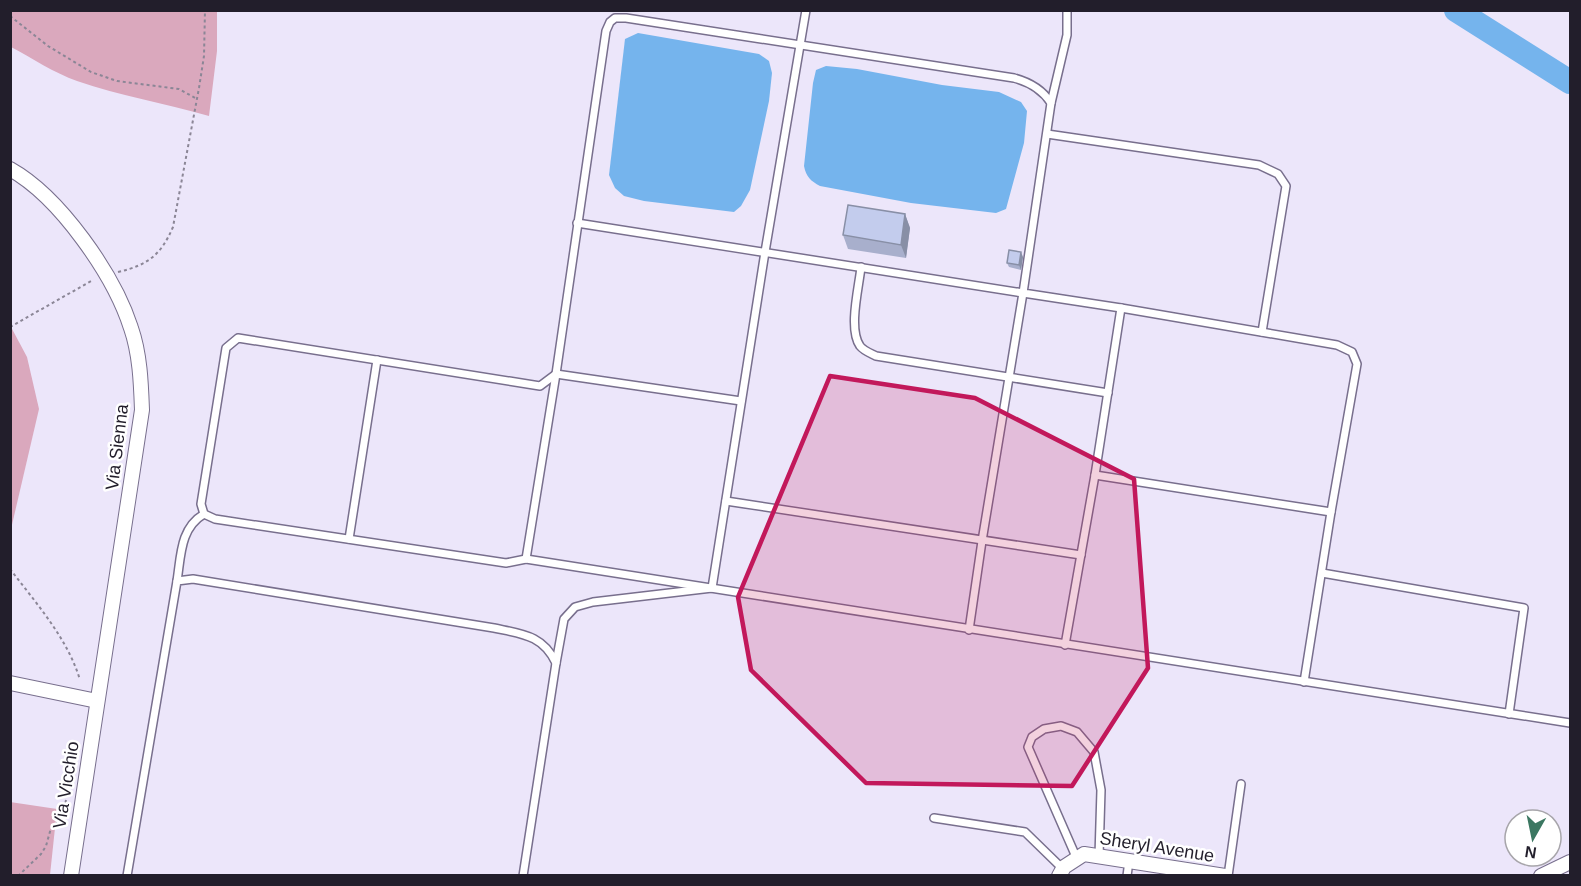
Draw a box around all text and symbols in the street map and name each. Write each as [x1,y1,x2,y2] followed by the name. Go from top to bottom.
[102,402,132,491] street label: Via Sienna
[49,740,83,830] street label: Via Vicchio
[1503,808,1563,868] north arrow
[1098,828,1216,866] street label: Sheryl Avenue
[1524,843,1538,862] text: N

